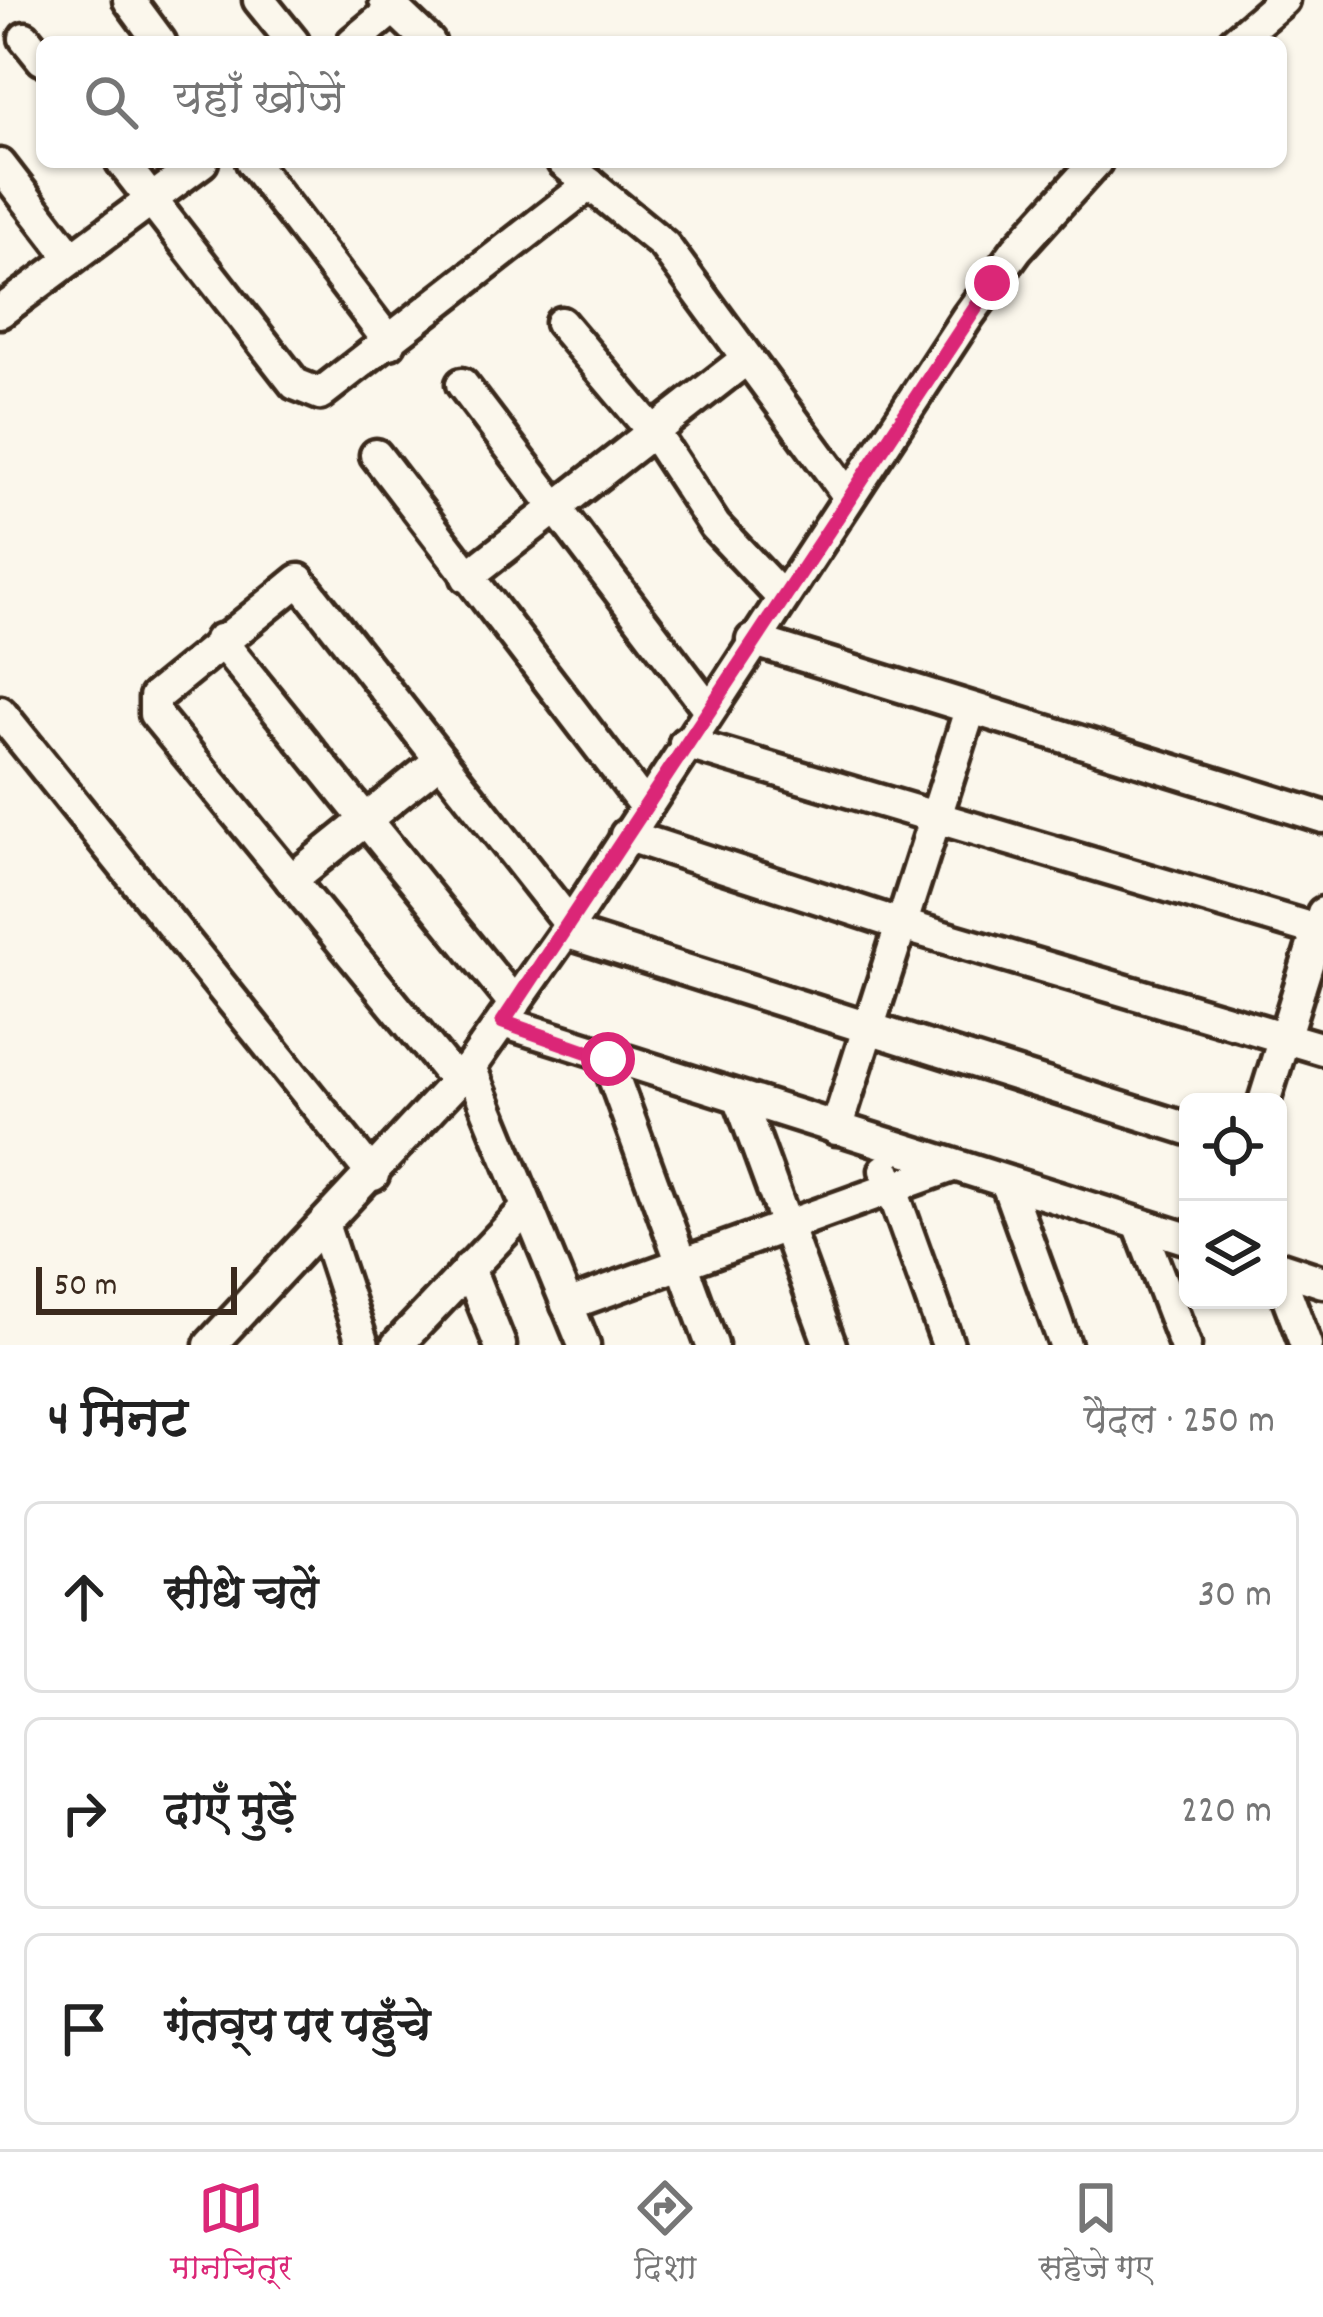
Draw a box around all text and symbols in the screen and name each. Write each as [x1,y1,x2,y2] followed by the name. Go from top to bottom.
[36,36,1287,168] search box
[78,69,144,135] icon: search
[174,70,344,134] text: यहाँ खोजें
[965,256,1019,310] route end
[581,1032,635,1086] route start
[1179,1093,1287,1309] map controls
[1179,1093,1287,1201] button: locate
[1179,1201,1287,1309] button: layers
[36,1261,237,1314] scale bar
[54,1264,118,1311] text: 50 m
[48,1387,188,1459] text: 4 मिनट
[1084,1396,1275,1451] text: पैदल · 250 m
[51,1564,117,1630] icon: ahead
[165,1565,319,1629] text: सीधे चलें
[1198,1570,1272,1625] text: 30 m
[51,1780,117,1846] icon: right
[165,1781,295,1845] text: दाएँ मुड़ें
[1181,1786,1272,1841] text: 220 m
[51,1996,117,2062] icon: arrive
[165,1997,431,2061] text: गंतव्य पर पहुँचे
[170,2175,292,2294] tab: मानचित्र
[632,2175,698,2294] tab: दिशा
[1039,2175,1153,2294] tab: सहेजे गए

